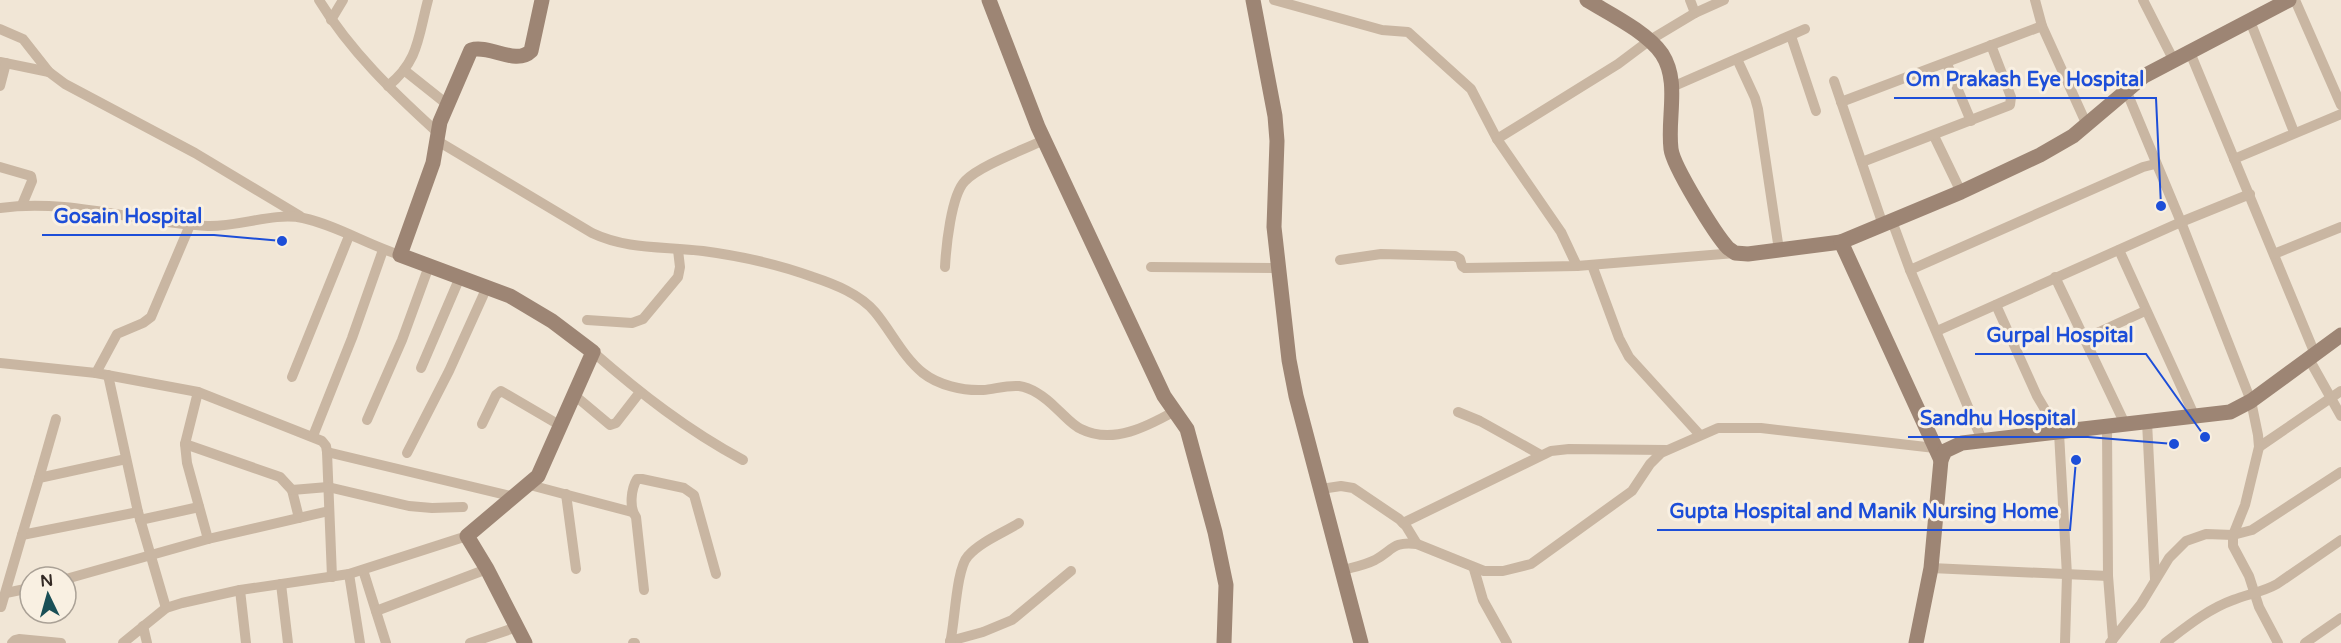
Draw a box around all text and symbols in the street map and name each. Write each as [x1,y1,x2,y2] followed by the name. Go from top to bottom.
[1894,60,2156,98] callout: Om Prakash Eye Hospital
[1906,68,2144,92] text: Om Prakash Eye Hospital
[42,197,214,235] callout: Gosain Hospital
[54,205,202,229] text: Gosain Hospital
[1975,316,2146,354] callout: Gurpal Hospital
[1986,324,2134,348] text: Gurpal Hospital
[1908,399,2088,437] callout: Sandhu Hospital
[1920,407,2076,431] text: Sandhu Hospital
[1657,492,2070,530] callout: Gupta Hospital and Manik Nursing Home
[1669,500,2059,524] text: Gupta Hospital and Manik Nursing Home
[18,565,78,625] north arrow
[40,571,54,592] text: N

